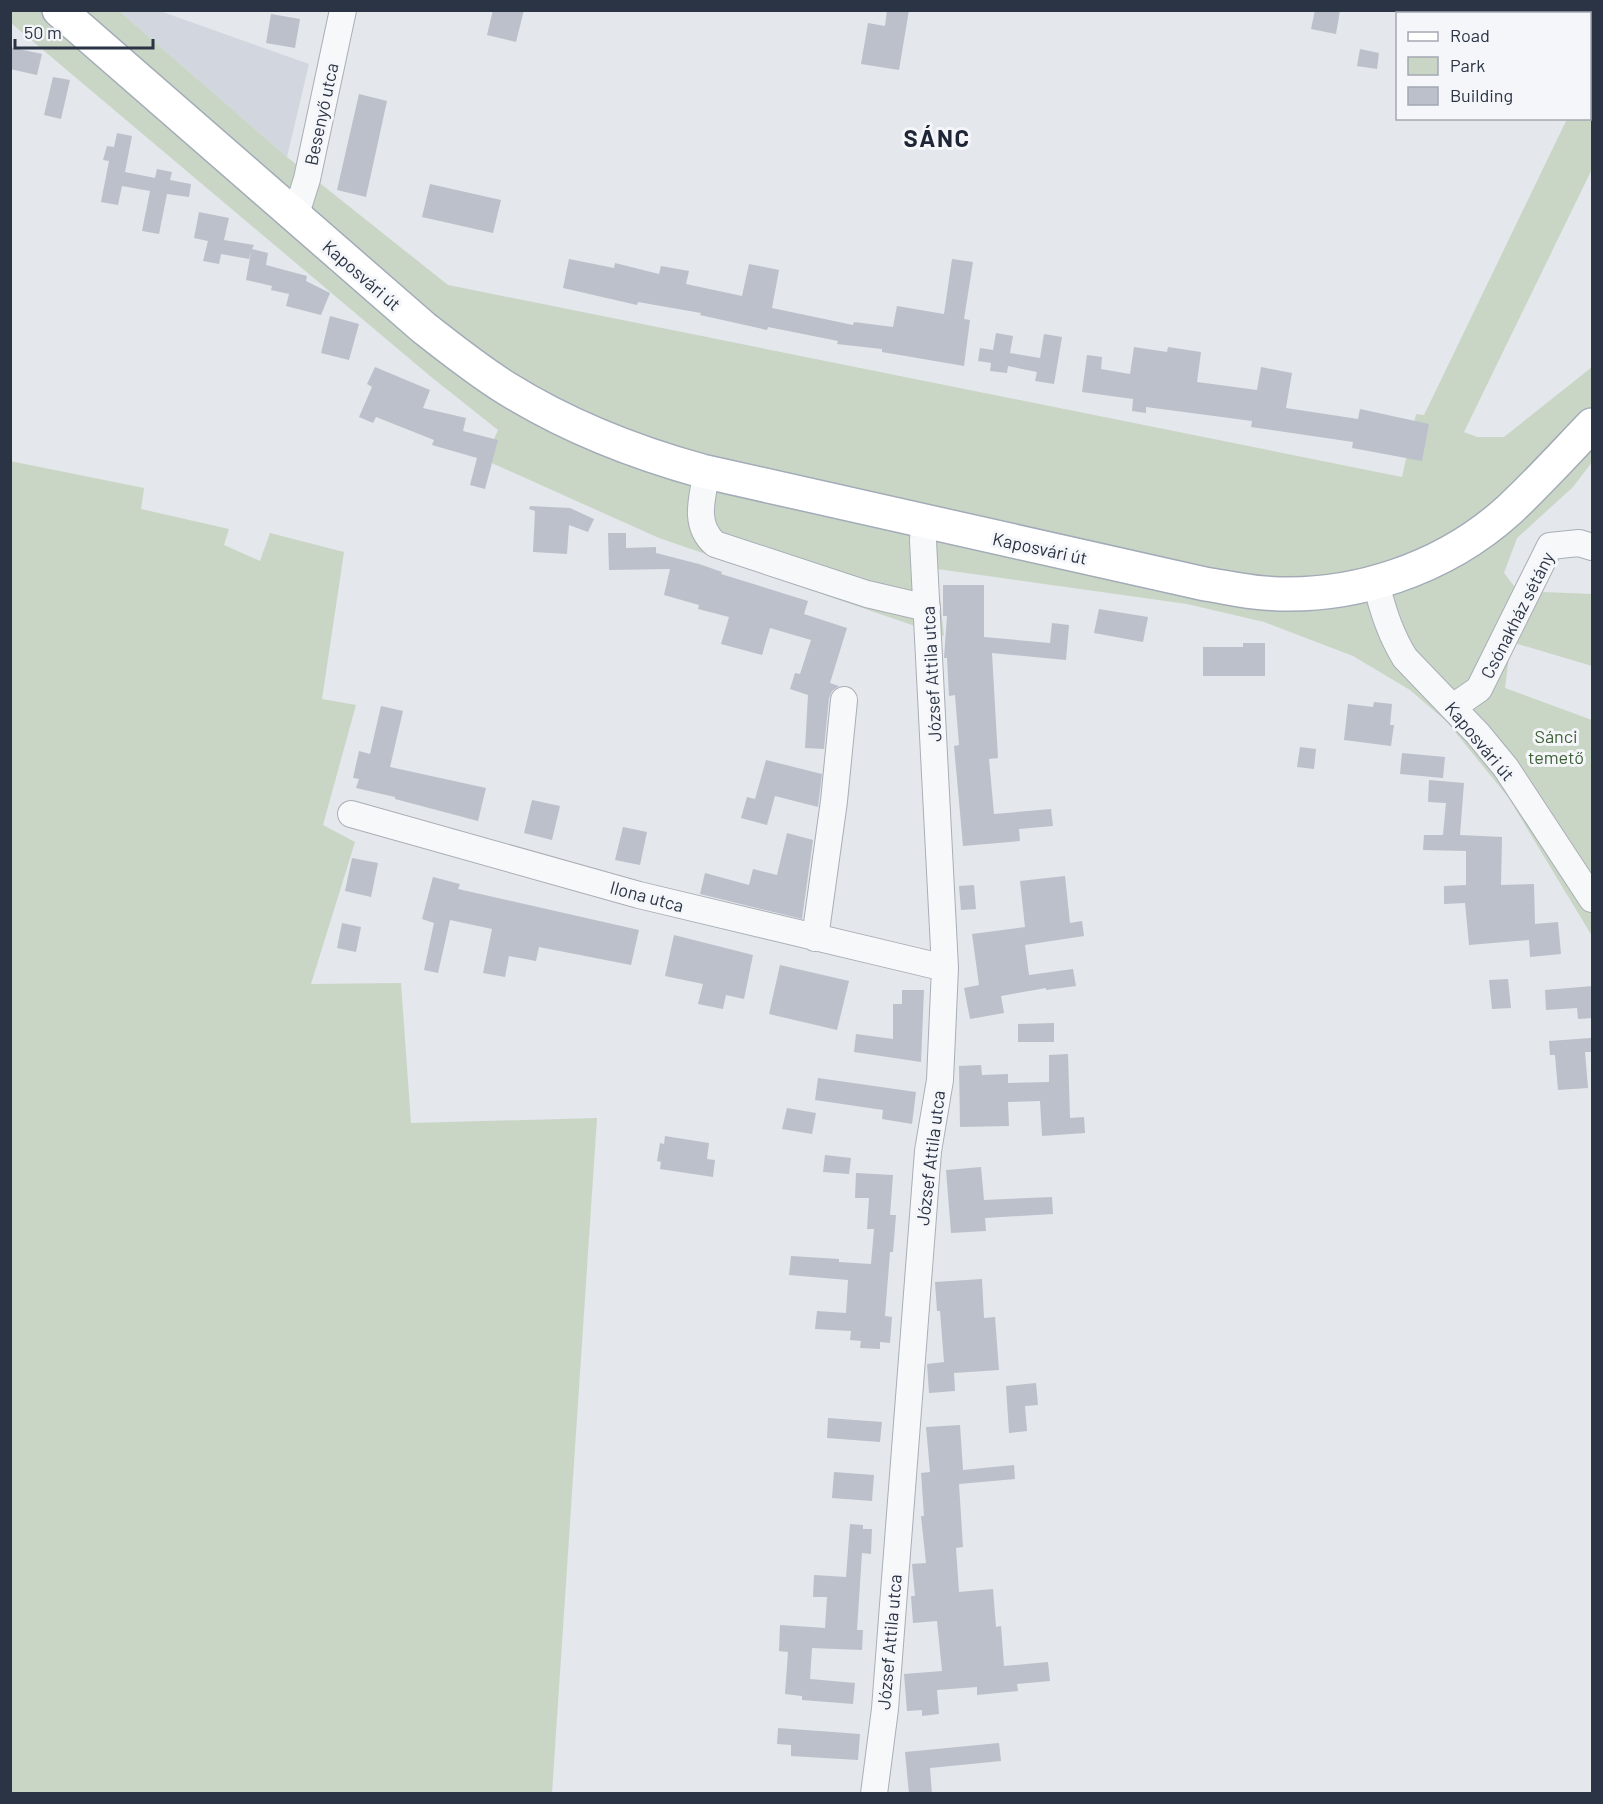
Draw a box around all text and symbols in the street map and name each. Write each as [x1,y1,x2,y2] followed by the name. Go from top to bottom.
[15,12,153,50] scale bar
[1396,12,1591,120] legend
[24,21,62,43] text: 50 m
[1450,24,1490,46] text: Road
[1450,54,1485,76] text: Park
[299,61,343,167] street label: Besenyő utca
[1450,84,1513,106] text: Building
[904,123,970,152] district label: SÁNC
[318,235,406,315] street label: Kaposvári út
[991,527,1089,569] street label: Kaposvári út
[1476,548,1558,682] street label: Csónakház sétány
[916,606,946,742] street label: József Attila utca
[1441,697,1519,785] street label: Kaposvári út
[1528,725,1584,768] park label: Sánci temető
[608,876,686,916] street label: Ilona utca
[911,1089,949,1227] street label: József Attila utca
[872,1573,906,1711] street label: József Attila utca

